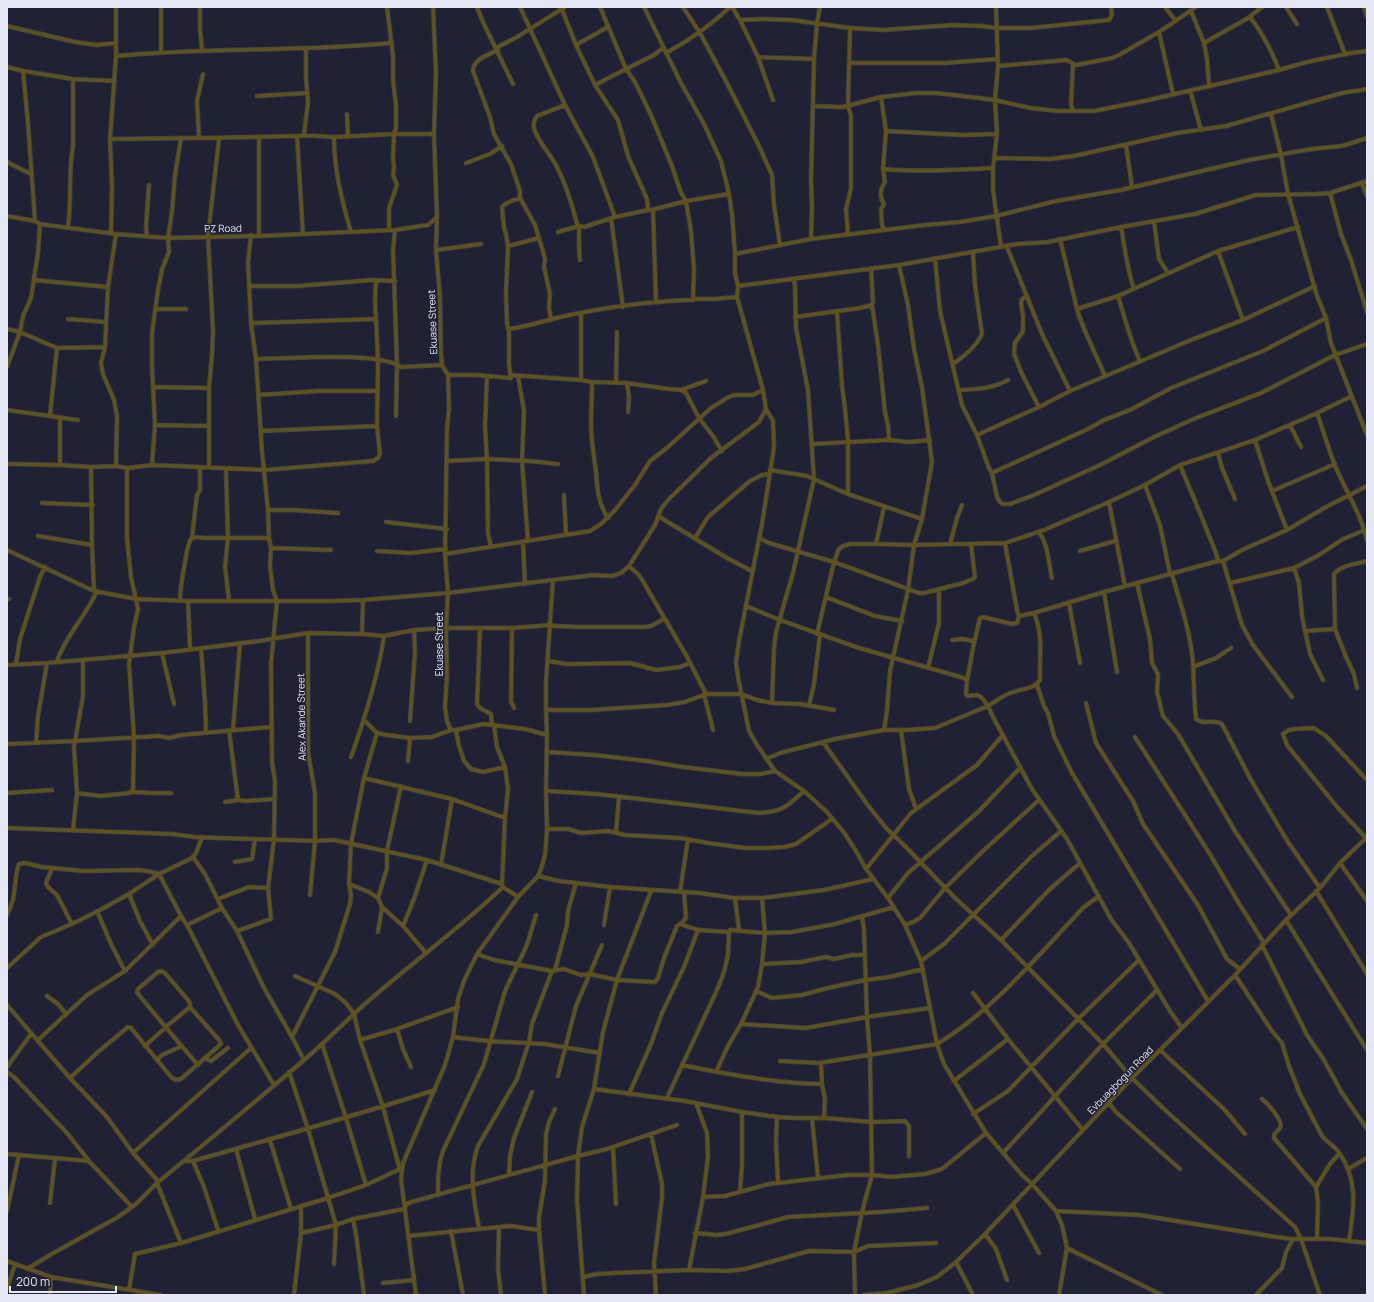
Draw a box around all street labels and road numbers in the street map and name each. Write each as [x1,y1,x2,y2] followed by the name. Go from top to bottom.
[204,221,242,235] street label: PZ Road
[424,289,440,355] street label: Ekuase Street
[432,612,446,676] street label: Ekuase Street
[293,673,309,761] street label: Alex Akande Street
[1084,1043,1156,1117] street label: Evbuagbogun Road

